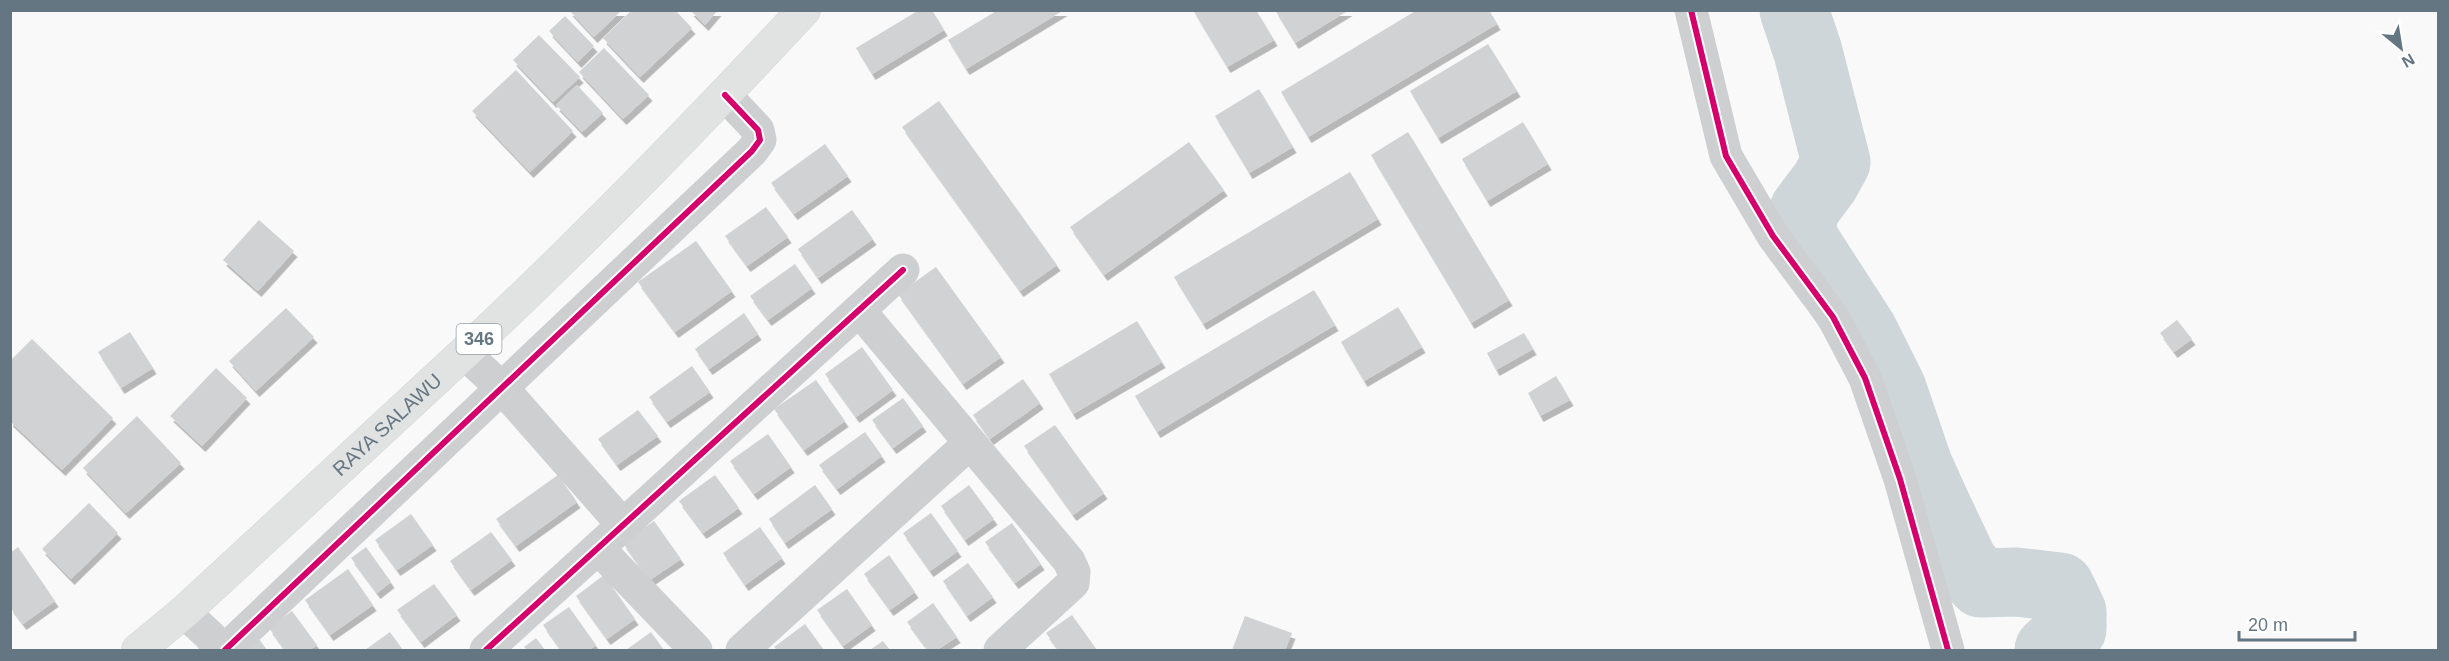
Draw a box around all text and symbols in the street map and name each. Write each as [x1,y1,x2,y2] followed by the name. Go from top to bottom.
[2371,18,2431,78] north arrow
[2399,50,2418,71] text: N
[456,324,502,354] road number: 346
[328,369,446,480] street label: RAYA SALAWU
[2239,604,2354,642] scale bar
[2248,615,2288,635] text: 20 m

